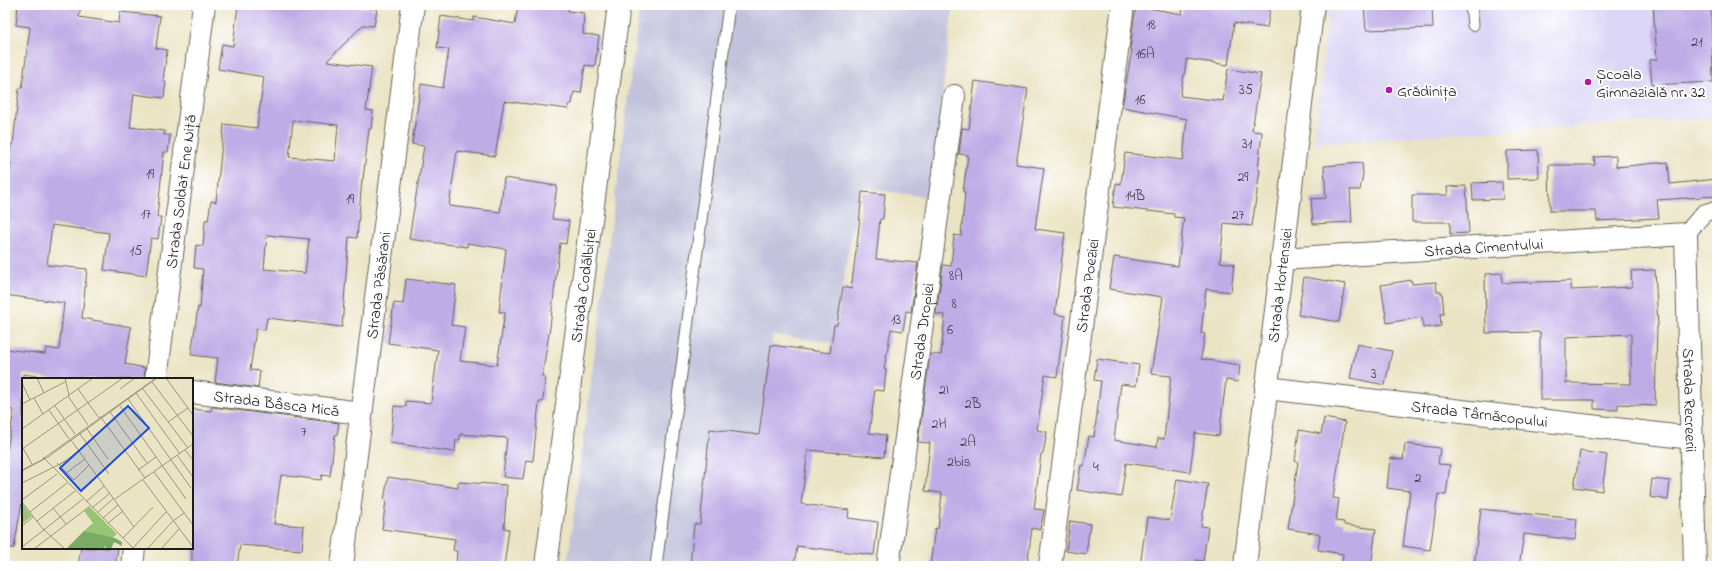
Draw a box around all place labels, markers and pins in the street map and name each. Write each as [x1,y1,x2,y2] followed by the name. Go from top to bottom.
[1596,63,1706,105] place label: Școala Gimnazială nr. 32
[1583,77,1593,87] marker: Școala Gimnazială nr. 32
[1397,80,1457,104] place label: Grădinița
[1384,85,1394,95] marker: Grădinița

